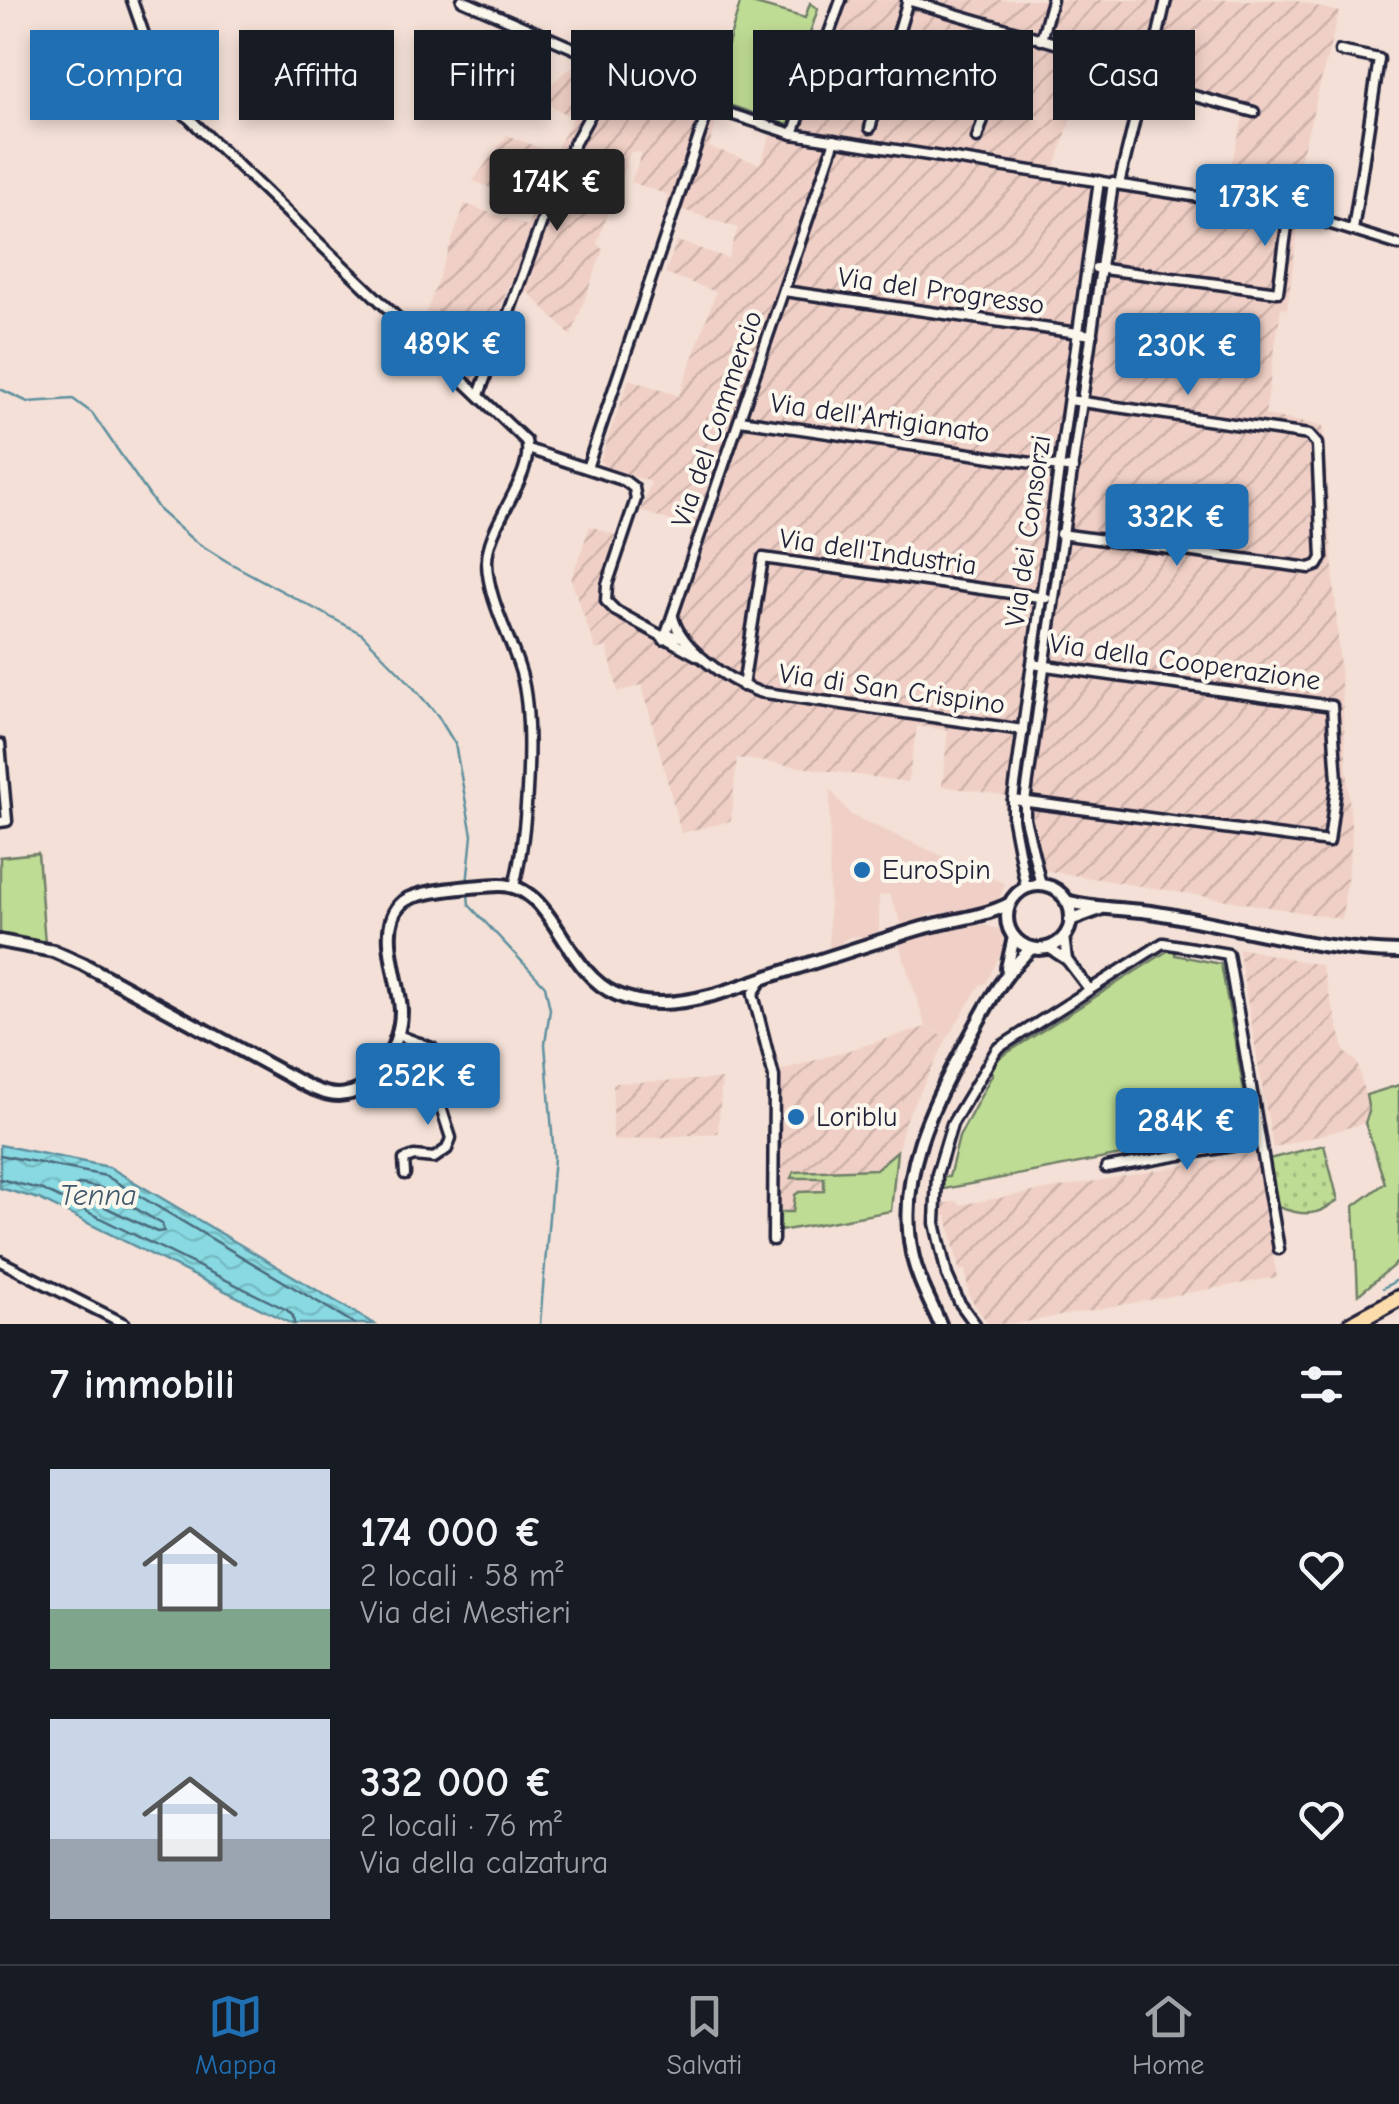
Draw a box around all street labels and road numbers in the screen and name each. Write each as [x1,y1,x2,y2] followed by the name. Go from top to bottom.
[836,261,1046,321] street label: Via del Progresso
[665,307,769,531] street label: Via del Commercio
[768,387,992,449] street label: Via dell'Artigianato
[999,433,1057,629] street label: Via dei Consorzi
[777,522,979,582] street label: Via dell'Industria
[1047,627,1323,697] street label: Via della Cooperazione
[777,657,1007,721] street label: Via di San Crispino

